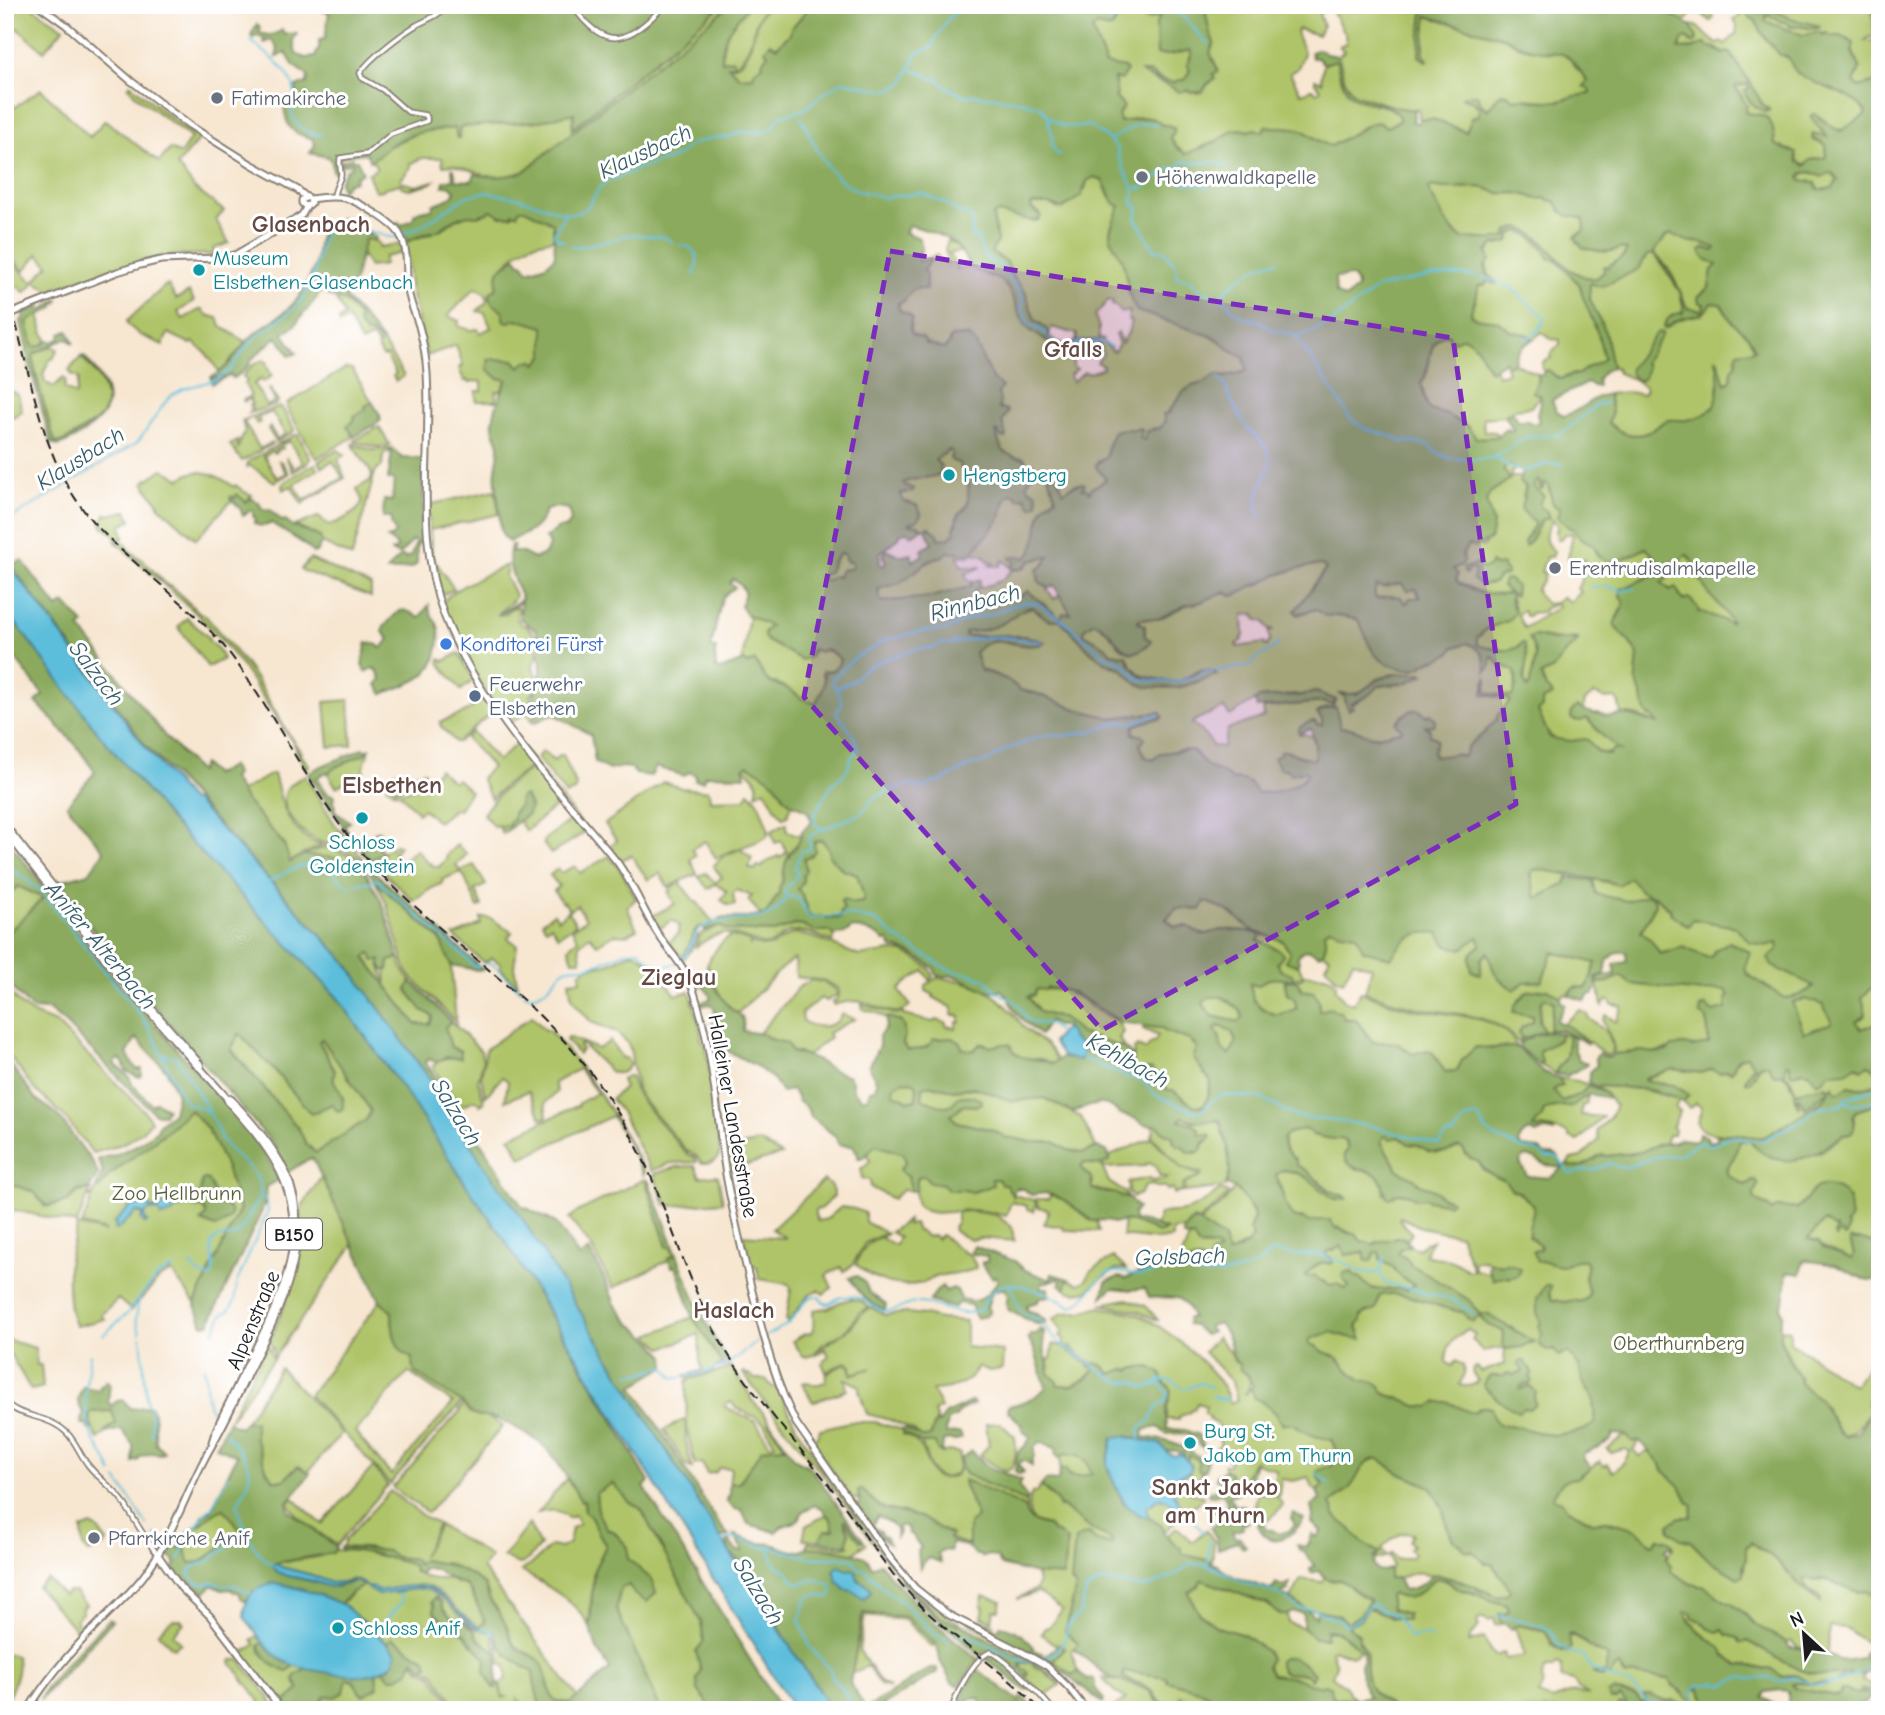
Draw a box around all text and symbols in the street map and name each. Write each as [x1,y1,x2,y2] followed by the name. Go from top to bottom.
[231,86,346,110] place label: Fatimakirche
[209,90,225,106] marker: Fatimakirche
[595,118,696,185] water label: Klausbach
[1156,165,1316,189] place label: Höhenwaldkapelle
[1134,169,1150,185] marker: Höhenwaldkapelle
[252,210,370,238] district label: Glasenbach
[213,246,413,294] place label: Museum Elsbethen-Glasenbach
[191,262,207,278] marker: Museum Elsbethen-Glasenbach
[1044,335,1102,363] district label: Gfalls
[31,421,129,496] water label: Klausbach
[963,463,1067,487] place label: Hengstberg
[941,467,957,483] marker: Hengstberg
[1569,556,1756,580] place label: Erentrudisalmkapelle
[1547,560,1563,576] marker: Erentrudisalmkapelle
[927,578,1023,627] water label: Rinnbach
[460,632,604,656] place label: Konditorei Fürst
[63,636,130,711] water label: Salzach
[438,636,454,652] marker: Konditorei Fürst
[489,672,583,720] place label: Feuerwehr Elsbethen
[467,688,483,704] marker: Feuerwehr Elsbethen
[342,771,442,799] district label: Elsbethen
[354,810,370,826] marker: Schloss Goldenstein
[309,830,415,878] place label: Schloss Goldenstein
[38,875,162,1015] water label: Anifer Alterbach
[642,963,716,991] district label: Zieglau
[703,1012,763,1220] street label: Halleiner Landesstraße
[1082,1027,1173,1094] water label: Kehlbach
[425,1074,488,1151] water label: Salzach
[112,1181,242,1205] park label: Zoo Hellbrunn
[266,1218,322,1250] road number: B150
[1134,1241,1226,1272] water label: Golsbach
[221,1267,285,1373] street label: Alpenstraße
[693,1296,775,1324] district label: Haslach
[1613,1331,1745,1355] park label: Oberthurnberg
[1204,1419,1352,1467] place label: Burg St. Jakob am Thurn
[1182,1435,1198,1451] marker: Burg St. Jakob am Thurn
[1152,1473,1278,1529] district label: Sankt Jakob am Thurn
[108,1526,250,1550] place label: Pfarrkirche Anif
[86,1530,102,1546] marker: Pfarrkirche Anif
[727,1553,790,1630] water label: Salzach
[1770,1600,1840,1670] north arrow
[1787,1607,1807,1632] text: N
[352,1616,461,1640] place label: Schloss Anif
[330,1620,346,1636] marker: Schloss Anif

